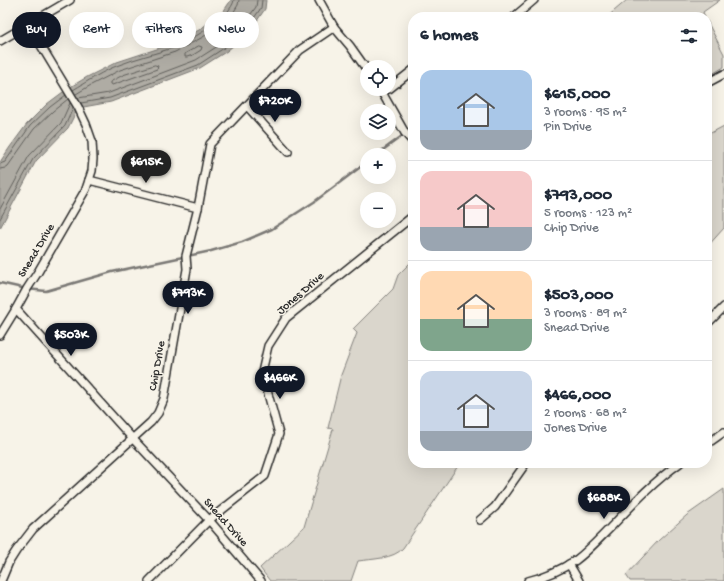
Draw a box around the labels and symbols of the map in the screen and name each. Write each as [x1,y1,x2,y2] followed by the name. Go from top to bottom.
[247,89,303,123] pin: $720K
[118,150,174,184] pin: $615K
[16,221,59,280] street label: Snead Drive
[275,269,328,318] street label: Jones Drive
[160,281,216,315] pin: $793K
[43,323,99,357] pin: $503K
[147,339,169,392] street label: Chip Drive
[252,366,308,400] pin: $466K
[576,486,632,520] pin: $688K
[200,496,251,551] street label: Snead Drive

